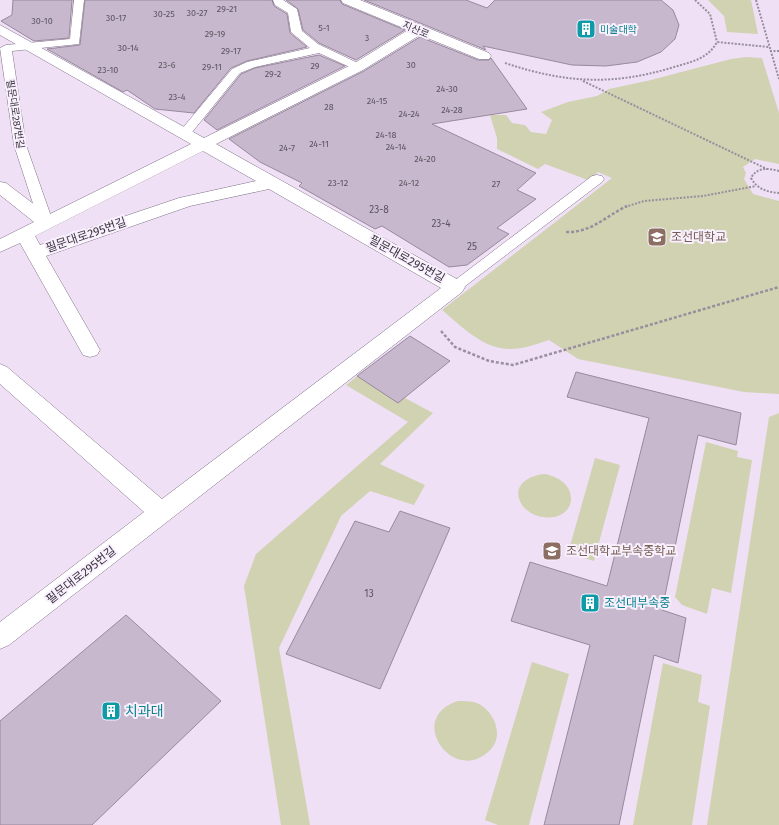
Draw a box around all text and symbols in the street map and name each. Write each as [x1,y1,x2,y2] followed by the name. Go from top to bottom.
[217,4,237,14] house number: 29-21
[187,8,207,18] house number: 30-27
[153,9,175,19] house number: 30-25
[106,13,126,23] house number: 30-17
[31,16,53,26] house number: 30-10
[575,18,597,40] building icon: 미술대학
[401,19,431,41] street label: 지산로
[318,23,330,33] house number: 5-1
[600,24,638,36] place label: 미술대학
[205,29,226,39] house number: 29-19
[365,33,369,43] house number: 3
[117,43,139,53] house number: 30-14
[221,46,241,56] house number: 29-17
[158,60,176,70] house number: 23-6
[406,60,416,70] house number: 30
[310,61,320,71] house number: 29
[202,62,222,72] house number: 29-11
[98,65,118,75] house number: 23-10
[265,69,281,79] house number: 29-2
[4,79,26,150] street label: 필문대로287번길
[436,84,458,94] house number: 24-30
[168,92,186,102] house number: 23-4
[367,96,388,106] house number: 24-15
[324,102,334,112] house number: 28
[441,105,463,115] house number: 24-28
[398,109,420,119] house number: 24-24
[376,130,396,140] house number: 24-18
[309,139,329,149] house number: 24-11
[386,142,407,152] house number: 24-14
[279,143,295,153] house number: 24-7
[414,154,436,164] house number: 24-20
[328,178,348,188] house number: 23-12
[399,178,419,188] house number: 24-12
[492,179,500,189] house number: 27
[369,204,389,216] house number: 23-8
[44,215,128,255] street label: 필문대로295번길
[431,218,451,230] house number: 23-4
[646,226,668,248] school or university icon: 조선대학교
[671,230,726,244] place label: 조선대학교
[367,232,447,286] street label: 필문대로295번길
[467,241,477,253] house number: 25
[541,540,563,562] school or university icon: 조선대학교부속중학교
[43,544,119,606] street label: 필문대로295번길
[566,544,676,558] place label: 조선대학교부속중학교
[364,588,374,600] house number: 13
[579,592,601,614] building icon: 조선대부속중
[604,596,670,610] place label: 조선대부속중
[100,700,122,722] building icon: 치과대
[125,703,164,720] place label: 치과대

